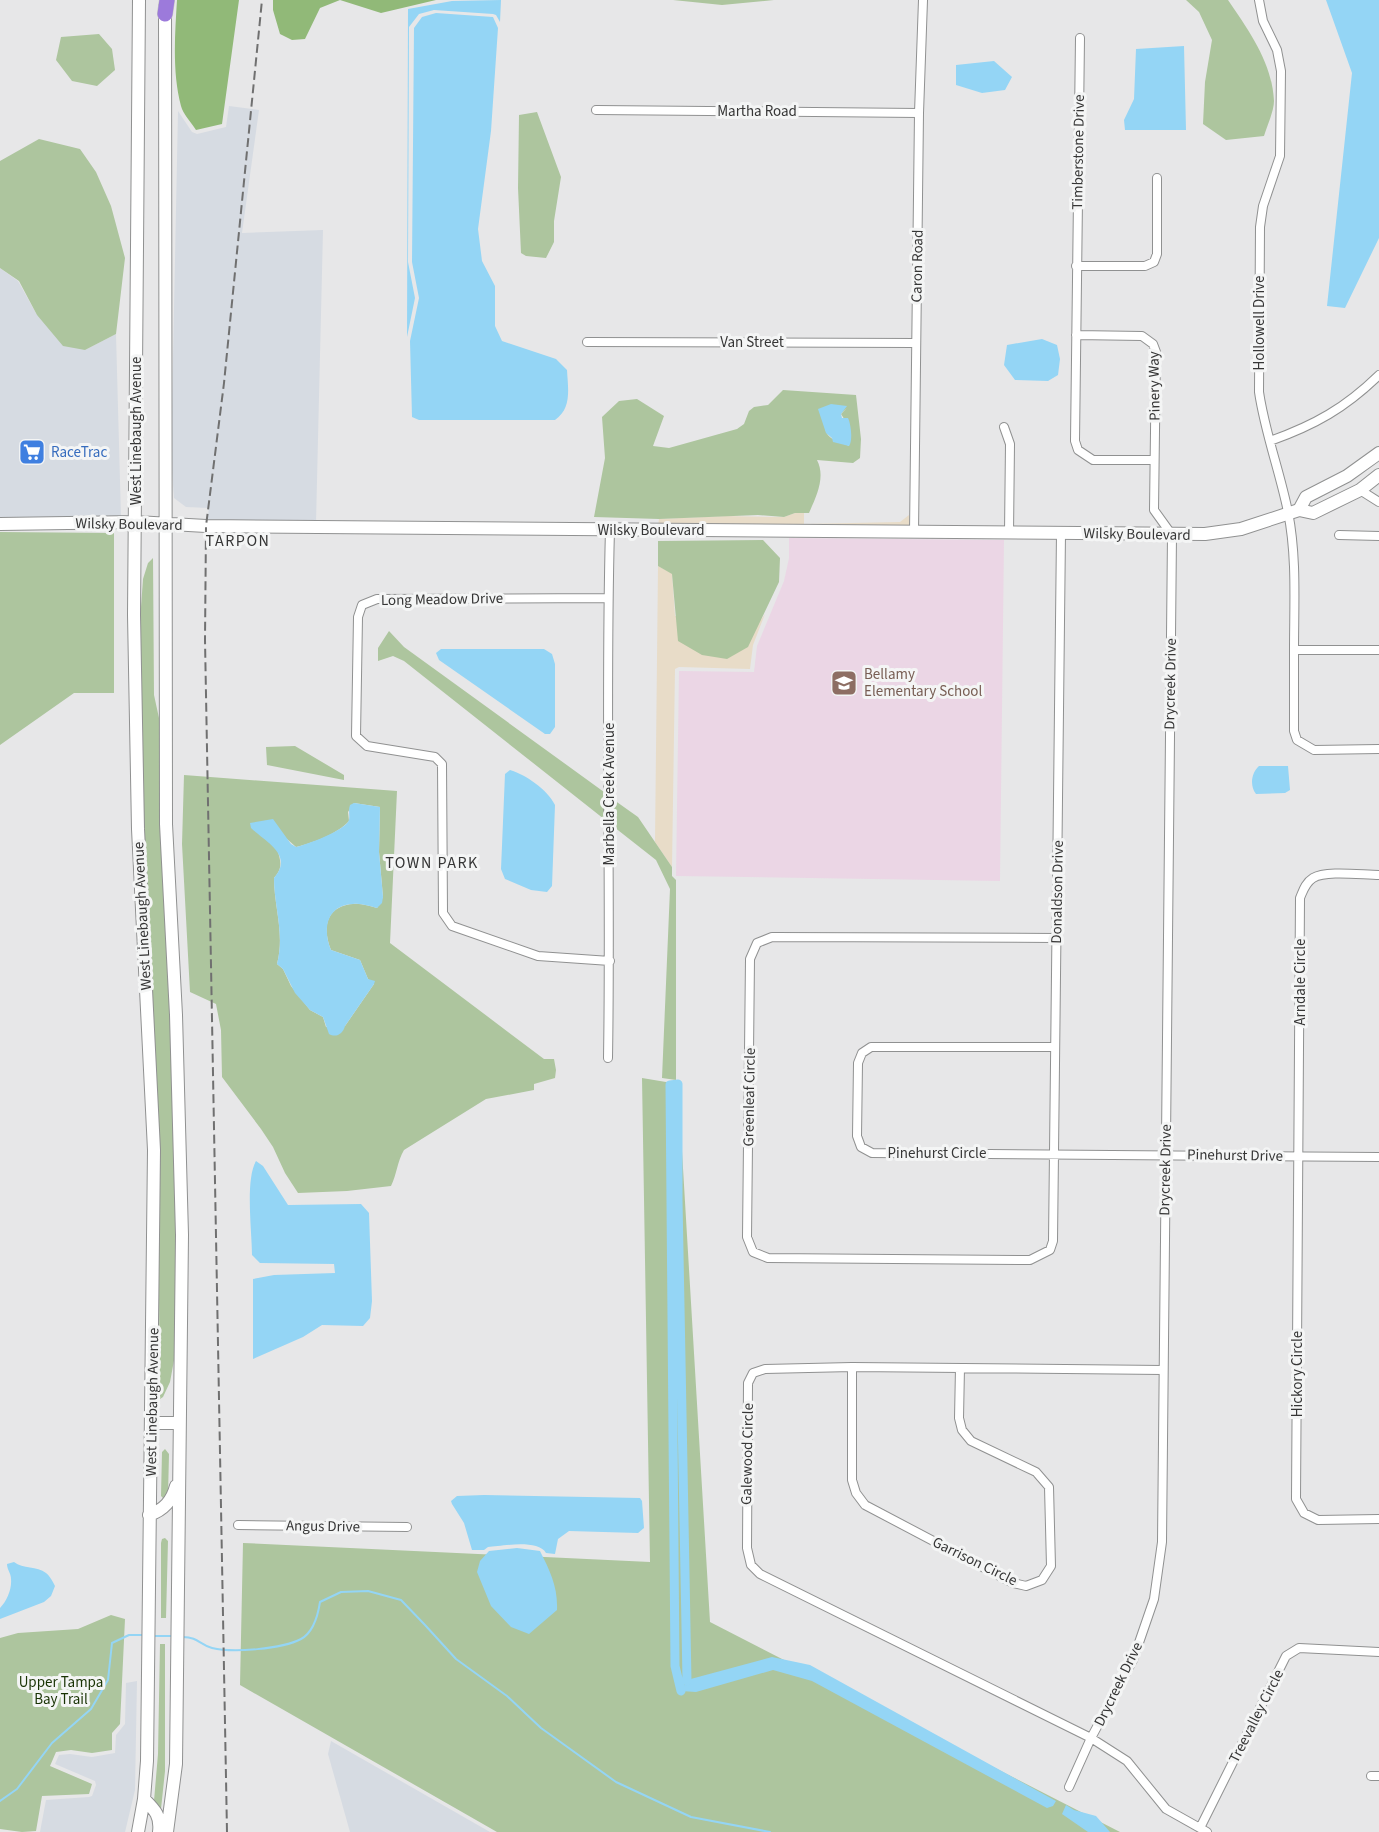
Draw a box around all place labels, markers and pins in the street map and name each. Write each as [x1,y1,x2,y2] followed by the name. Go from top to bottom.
[17,437,47,467] supermarket icon: RaceTrac
[51,442,107,463] place label: RaceTrac
[864,664,982,702] place label: Bellamy Elementary School
[829,668,859,698] school or university icon: Bellamy Elementary School

